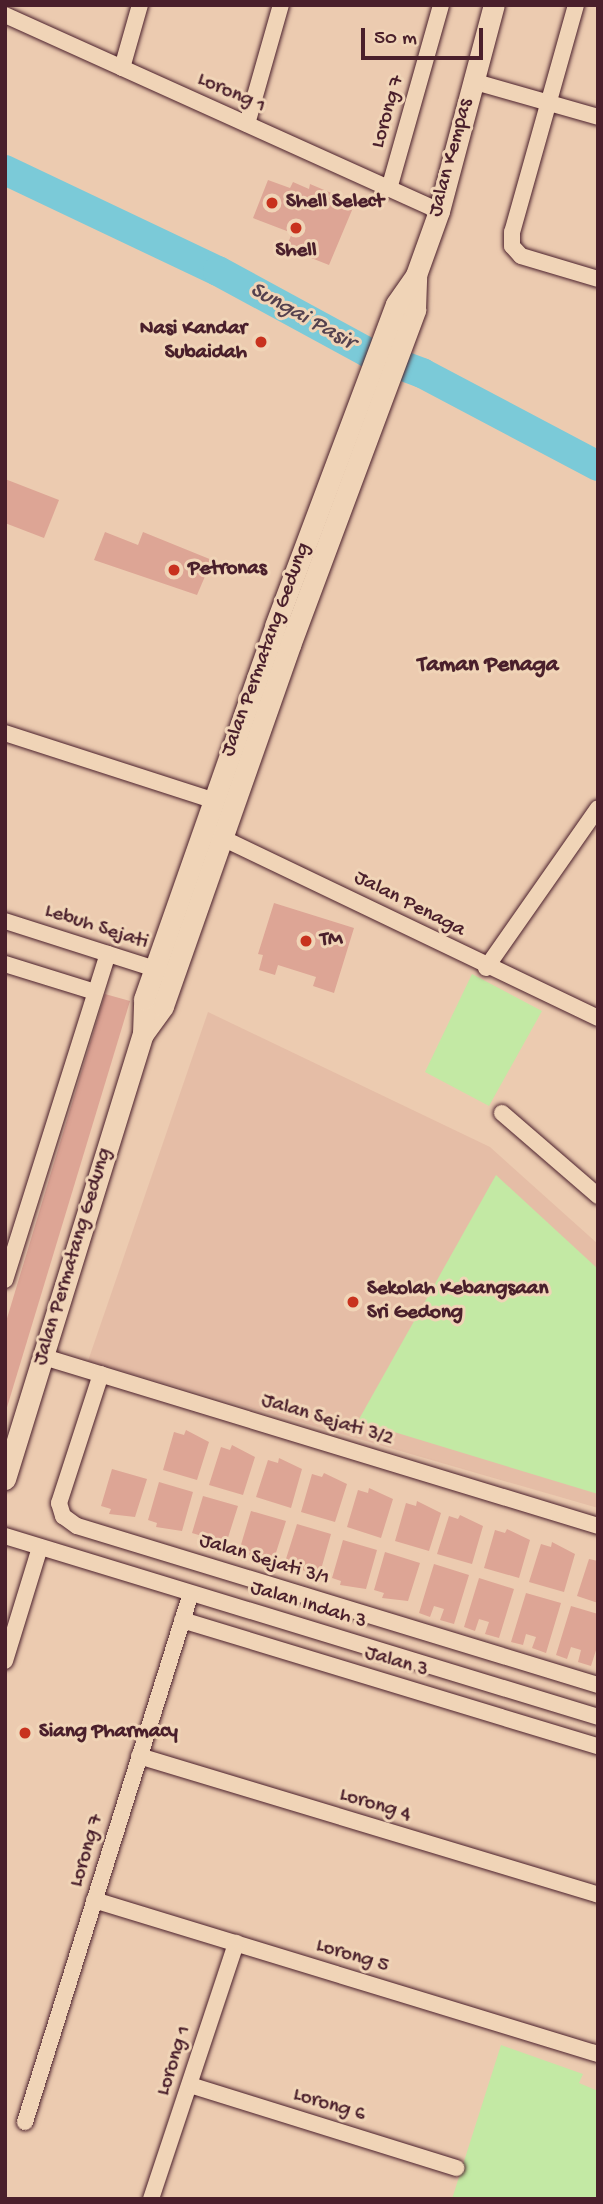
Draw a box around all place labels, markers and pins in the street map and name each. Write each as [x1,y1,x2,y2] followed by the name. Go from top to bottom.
[286,190,384,216] place label: Shell Select
[264,195,280,211] marker: Shell Select
[288,220,304,236] marker: Shell
[275,239,317,265] place label: Shell
[140,317,247,367] place label: Nasi Kandar Subaidah
[253,334,269,350] marker: Nasi Kandar Subaidah
[188,557,267,583] place label: Petronas
[166,562,182,578] marker: Petronas
[320,928,343,954] place label: TM
[298,933,314,949] marker: TM
[367,1277,548,1327] place label: Sekolah Kebangsaan Sri Gedong
[345,1294,361,1310] marker: Sekolah Kebangsaan Sri Gedong
[39,1720,178,1746] place label: Siang Pharmacy
[17,1725,33,1741] marker: Siang Pharmacy

